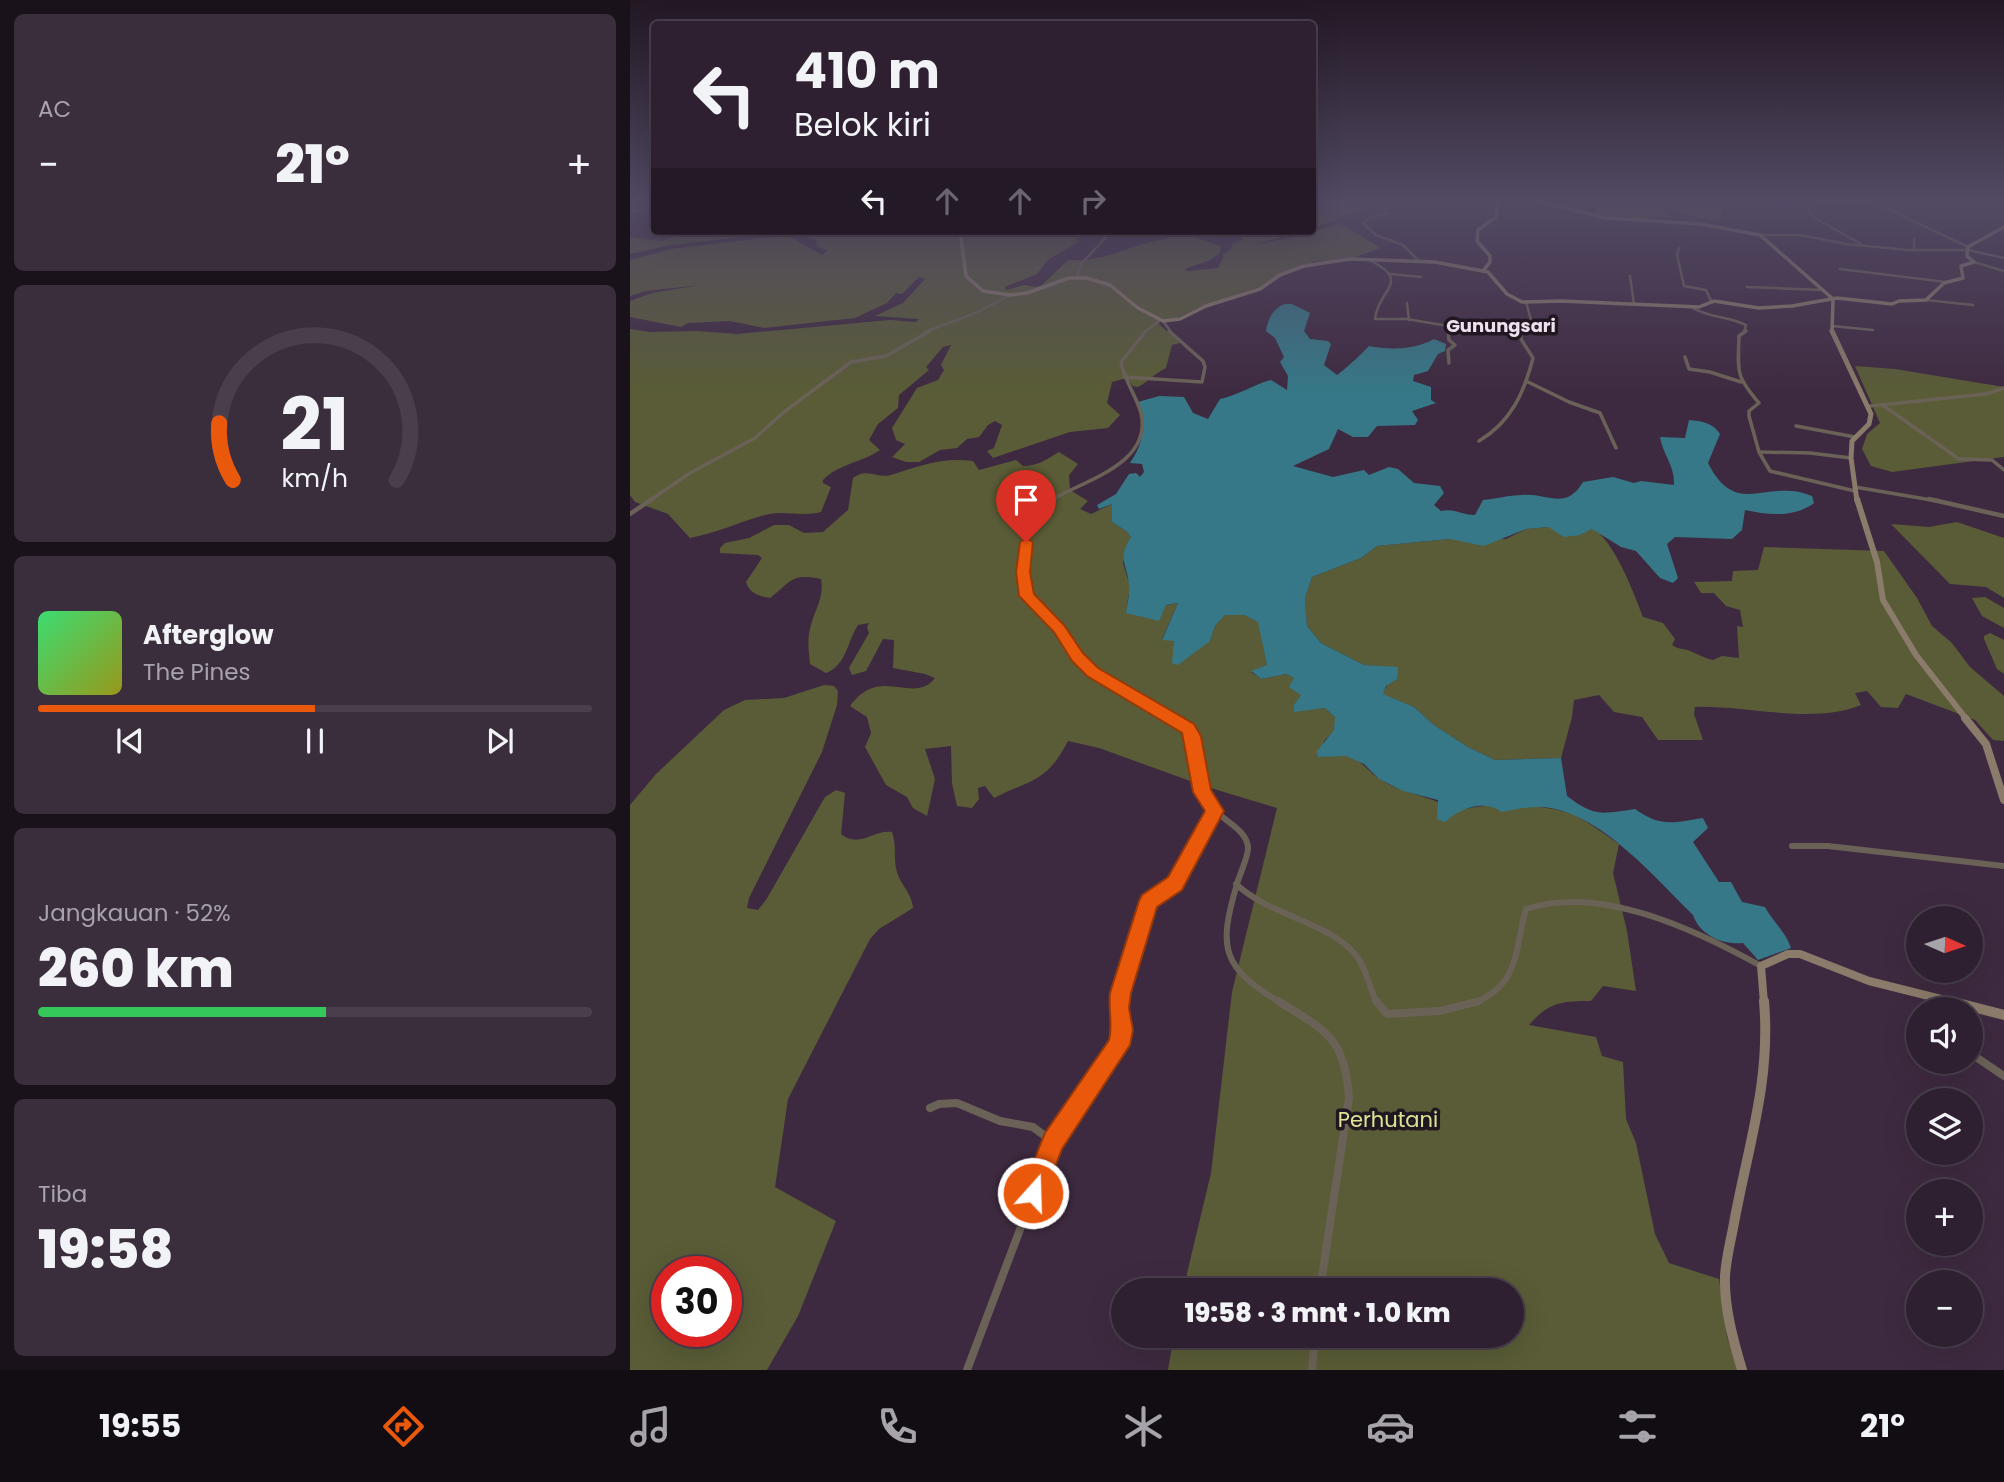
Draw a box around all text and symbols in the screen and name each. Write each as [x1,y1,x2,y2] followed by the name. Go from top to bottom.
[794,37,940,105] text: 410 m
[679,49,770,140] icon: left
[38,93,71,125] text: AC
[794,102,931,147] text: Belok kiri
[275,128,350,201] text: 21°
[38,138,59,191] text: −
[566,138,592,191] text: +
[855,182,893,220] icon: left
[928,182,966,220] icon: ahead
[1001,182,1039,220] icon: ahead
[1074,182,1112,220] icon: right
[1446,313,1556,338] district label: Gunungsari
[281,374,349,475] text: 21
[282,461,348,496] text: km/h
[996,470,1056,542] pin
[1007,481,1045,519] icon: arrive
[143,617,274,653] text: Afterglow
[143,656,251,688] text: The Pines
[111,722,149,760] icon: previous
[296,722,334,760] icon: pause
[481,722,519,760] icon: next
[38,897,231,929] text: Jangkauan · 52%
[1906,906,1983,984] north arrow
[1906,906,1983,1347] map controls
[38,932,234,1005] text: 260 km
[1906,997,1983,1074] button: sound
[1906,1088,1983,1165] button: layers
[1338,1105,1438,1134] park label: Perhutani
[996,1156,1070,1230] position arrow
[38,1178,87,1210] text: Tiba
[1906,1179,1983,1256] button: +
[38,1213,173,1286] text: 19:58
[651,1256,742,1347] speed limit sign: 30
[1906,1270,1983,1347] button: −
[1184,1295,1451,1331] text: 19:58 · 3 mnt · 1.0 km
[379,1402,428,1451] icon: directions
[626,1402,675,1451] icon: music
[873,1402,922,1451] icon: phone
[1119,1402,1168,1451] icon: climate
[1366,1402,1415,1451] icon: car
[1613,1402,1662,1451] icon: filters
[99,1403,181,1448] text: 19:55
[1860,1403,1905,1448] text: 21°

